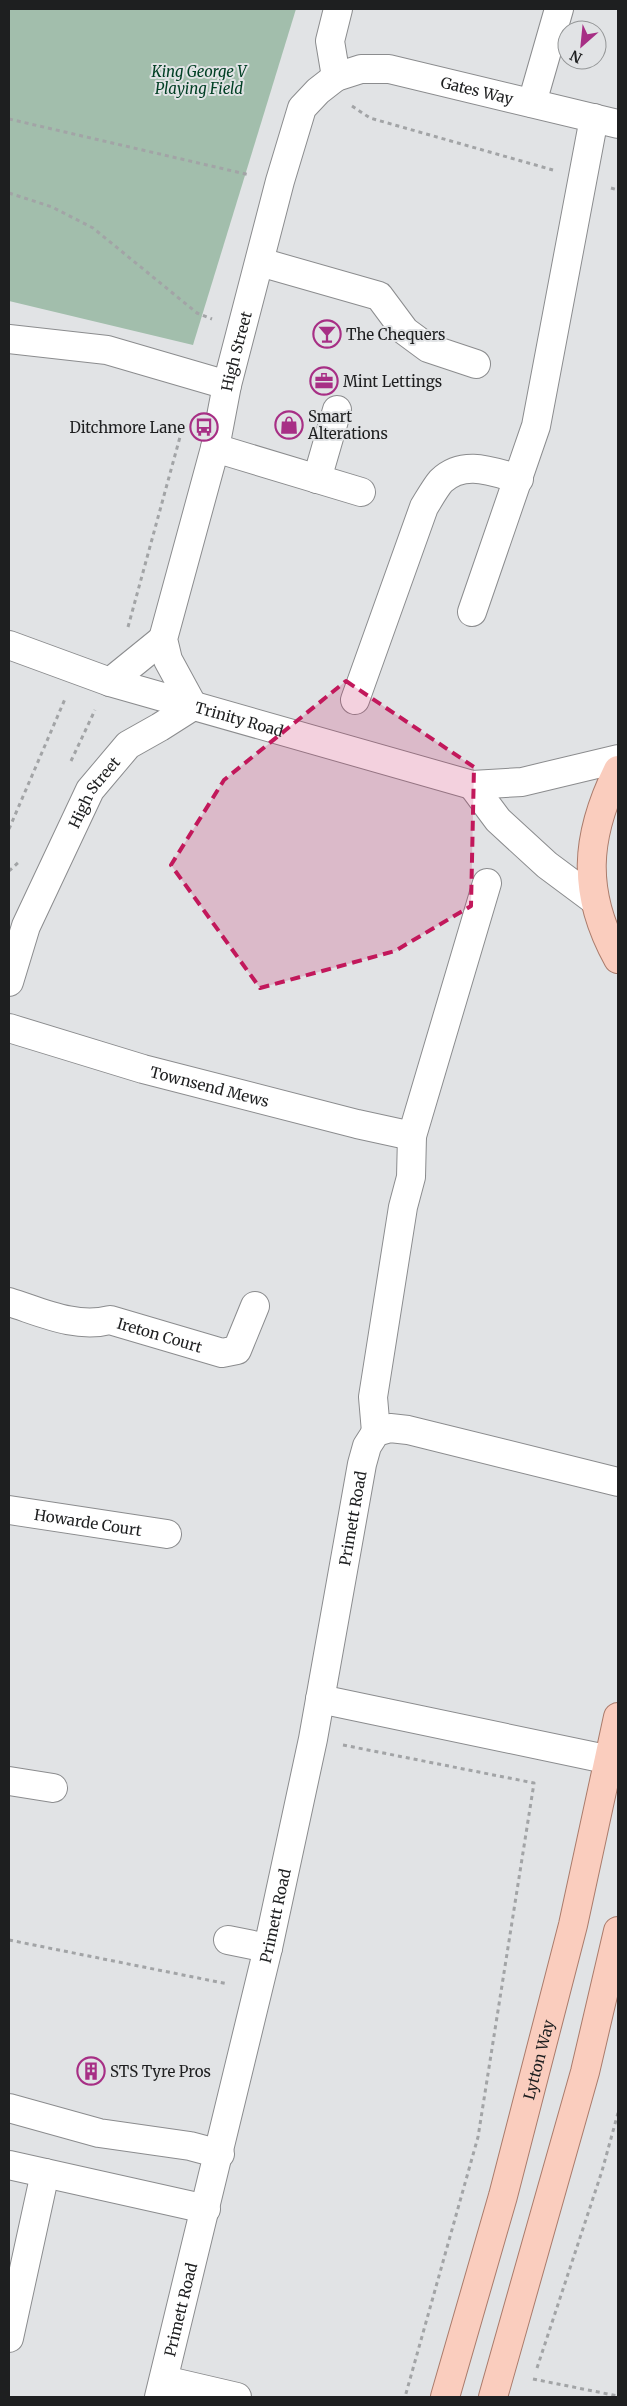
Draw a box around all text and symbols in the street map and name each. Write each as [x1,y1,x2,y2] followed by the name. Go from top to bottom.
[557,20,607,70] north arrow
[567,46,585,67] text: N
[151,62,248,98] park label: King George V Playing Field
[439,72,516,108] street label: Gates Way
[217,309,255,393] street label: High Street
[312,319,342,349] bar icon: The Chequers
[346,325,445,344] place label: The Chequers
[309,366,339,396] office icon: Mint Lettings
[343,372,442,391] place label: Mint Lettings
[307,407,388,443] place label: Smart Alterations
[274,410,304,440] shop icon: Smart Alterations
[189,412,219,442] bus stop icon: Ditchmore Lane
[69,418,185,437] place label: Ditchmore Lane
[193,697,286,740] street label: Trinity Road
[64,752,124,831] street label: High Street
[148,1062,271,1111] street label: Townsend Mews
[115,1313,205,1356] street label: Ireton Court
[335,1469,370,1567] street label: Primett Road
[33,1504,143,1540] street label: Howarde Court
[255,1867,294,1965] street label: Primett Road
[519,2017,558,2102] street label: Lytton Way
[76,2056,106,2086] building icon: STS Tyre Pros
[110,2062,211,2081] place label: STS Tyre Pros
[160,2261,201,2358] street label: Primett Road

